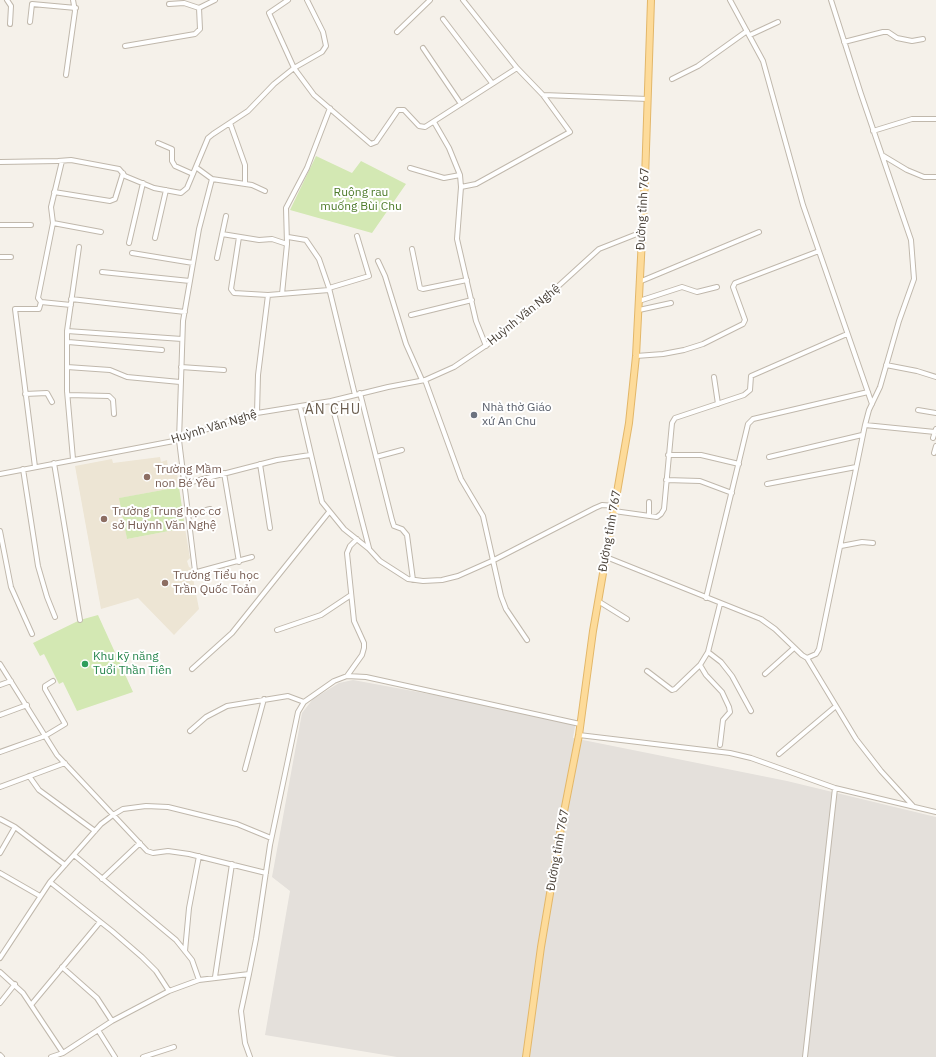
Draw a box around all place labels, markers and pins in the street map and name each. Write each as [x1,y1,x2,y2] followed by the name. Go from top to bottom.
[482,401,552,429] place label: Nhà thờ Giáo xứ An Chu
[469,410,479,420] marker: Nhà thờ Giáo xứ An Chu
[155,463,222,491] place label: Trường Mầm non Bé Yêu
[142,472,152,482] marker: Trường Mầm non Bé Yêu
[112,505,221,533] place label: Trường Trung học cơ sở Huỳnh Văn Nghệ
[99,514,109,524] marker: Trường Trung học cơ sở Huỳnh Văn Nghệ
[173,569,259,597] place label: Trường Tiểu học Trần Quốc Toản
[160,578,170,588] marker: Trường Tiểu học Trần Quốc Toản
[93,650,172,678] place label: Khu kỹ năng Tuổi Thần Tiên
[80,659,90,669] marker: Khu kỹ năng Tuổi Thần Tiên

